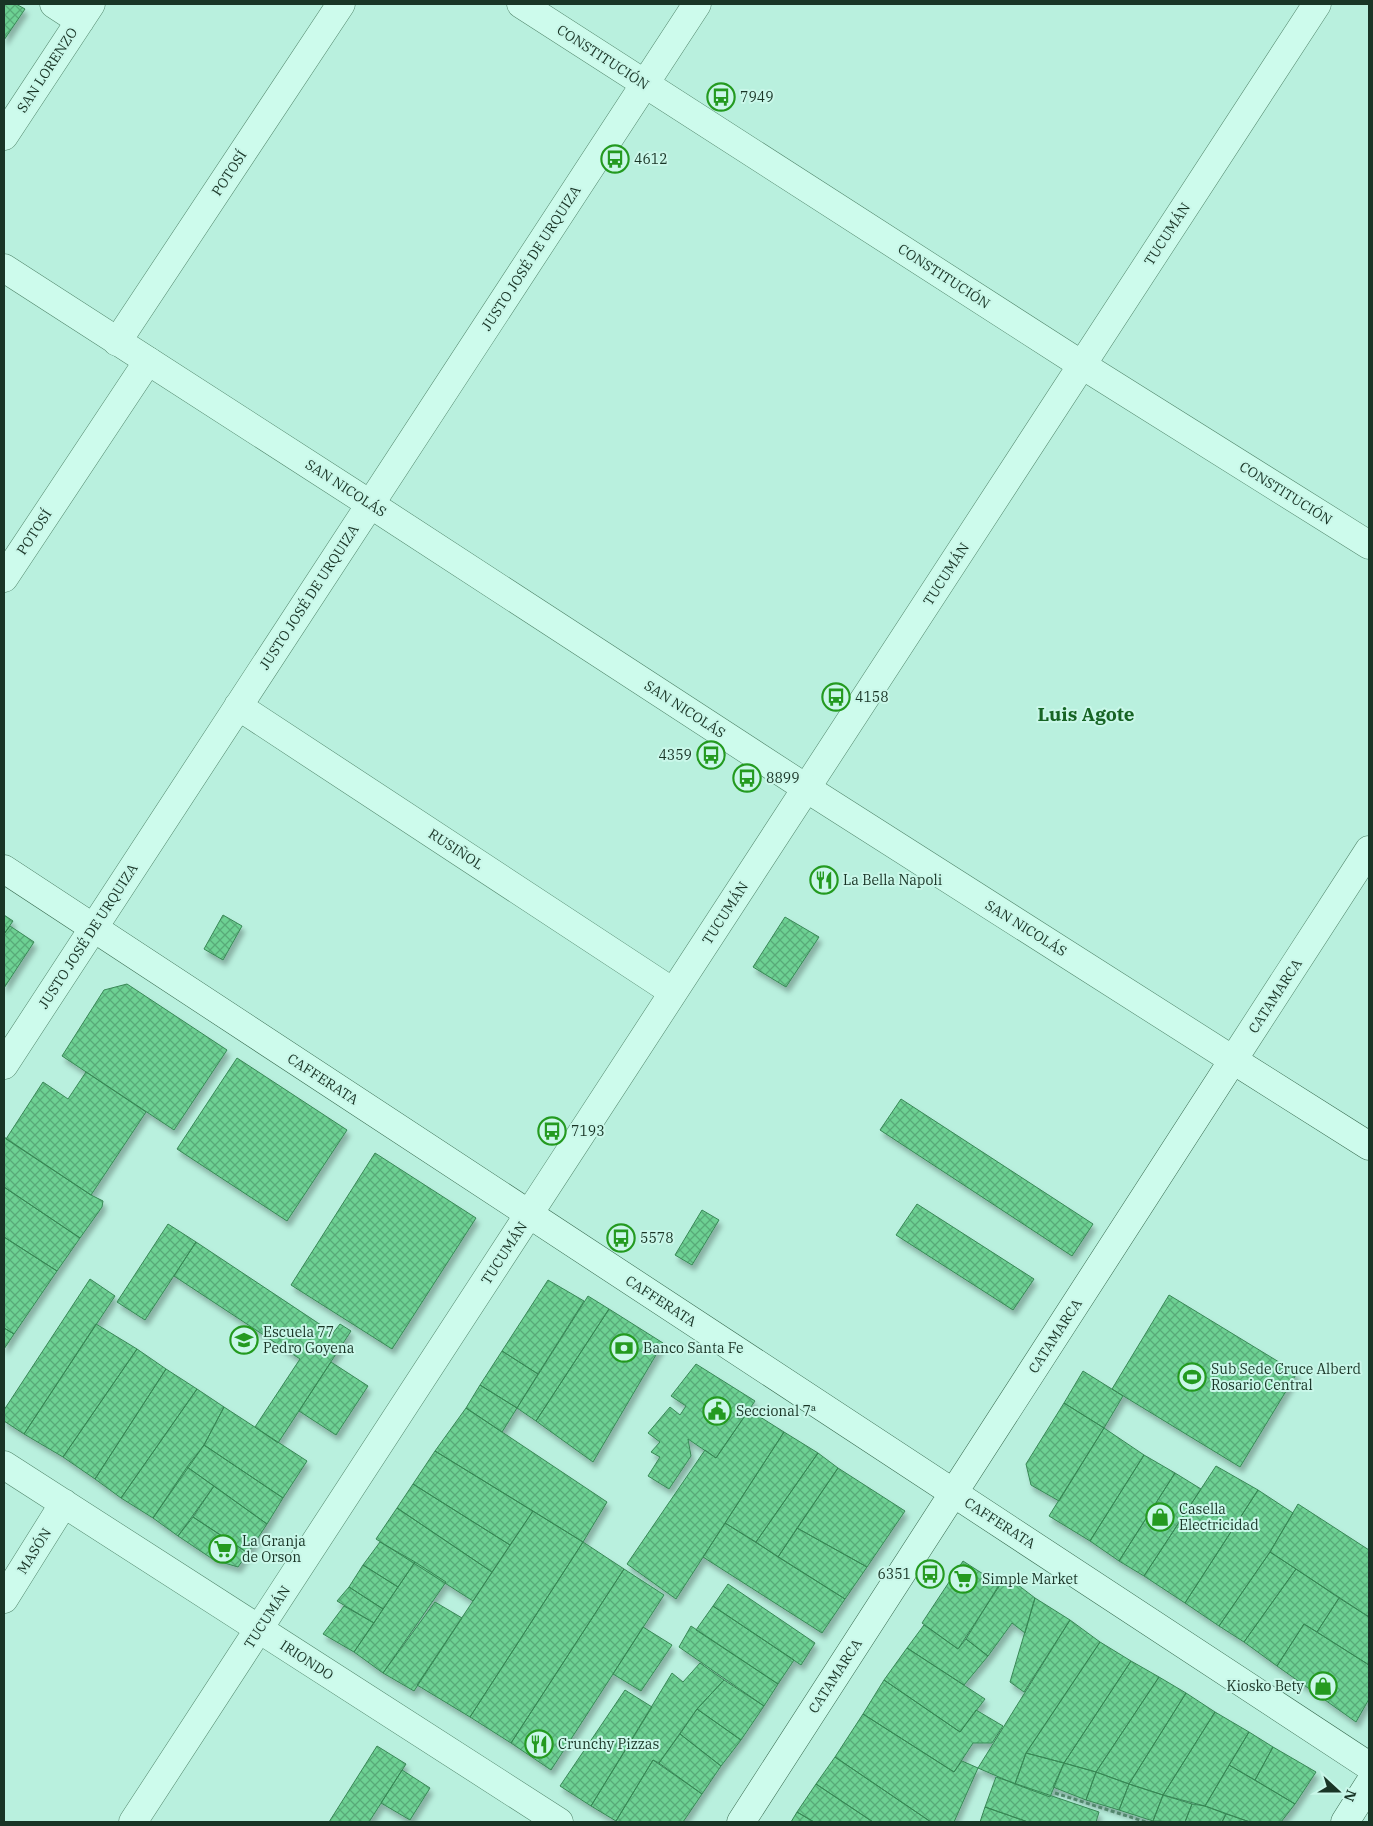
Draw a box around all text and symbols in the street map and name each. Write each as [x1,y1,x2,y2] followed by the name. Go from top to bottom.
[554,20,653,94] street label: CONSTITUCIÓN
[13,24,81,116] street label: SAN LORENZO
[706,82,736,112] bus stop icon: 7949
[740,88,774,106] place label: 7949
[600,144,630,174] bus stop icon: 4612
[207,146,250,199] street label: POTOSÍ
[634,150,668,168] place label: 4612
[477,181,585,334] street label: JUSTO JOSÉ DE URQUIZA
[1139,198,1194,269] street label: TUCUMÁN
[895,239,994,313] street label: CONSTITUCIÓN
[302,454,390,521] street label: SAN NICOLÁS
[1236,456,1336,529] street label: CONSTITUCIÓN
[12,505,55,558] street label: POTOSÍ
[255,520,363,673] street label: JUSTO JOSÉ DE URQUIZA
[918,538,973,609] street label: TUCUMÁN
[641,675,729,742] street label: SAN NICOLÁS
[821,682,851,712] bus stop icon: 4158
[855,688,889,706] place label: 4158
[1037,702,1135,726] district label: Luis Agote
[696,740,726,770] bus stop icon: 4359
[658,746,692,764] place label: 4359
[732,763,762,793] bus stop icon: 8899
[766,769,800,787] place label: 8899
[425,825,487,873] street label: RUSIÑOL
[34,859,142,1012] street label: JUSTO JOSÉ DE URQUIZA
[809,865,839,895] restaurant icon: La Bella Napoli
[843,871,942,889] place label: La Bella Napoli
[697,877,752,948] street label: TUCUMÁN
[982,895,1071,960] street label: SAN NICOLÁS
[1244,955,1306,1037] street label: CATAMARCA
[284,1049,362,1109] street label: CAFFERATA
[537,1116,567,1146] bus stop icon: 7193
[571,1122,605,1140] place label: 7193
[476,1217,531,1288] street label: TUCUMÁN
[606,1223,636,1253] bus stop icon: 5578
[640,1229,674,1247] place label: 5578
[622,1271,700,1331] street label: CAFFERATA
[1024,1295,1086,1377] street label: CATAMARCA
[263,1323,355,1357] place label: Escuela 77 Pedro Goyena
[229,1325,259,1355] school or university icon: Escuela 77 Pedro Goyena
[609,1333,639,1363] bank icon: Banco Santa Fe
[643,1339,744,1357] place label: Banco Santa Fe
[1211,1360,1361,1394] place label: Sub Sede Cruce Alberd Rosario Central
[1177,1362,1207,1392] sports icon: Sub Sede Cruce Alberd Rosario Central
[702,1396,732,1426] public building icon: Seccional 7ª
[736,1402,817,1420] place label: Seccional 7ª
[961,1493,1039,1553] street label: CAFFERATA
[1179,1500,1259,1534] place label: Casella Electricidad
[1145,1502,1175,1532] shop icon: Casella Electricidad
[12,1524,55,1577] street label: MASÓN
[242,1532,306,1566] place label: La Granja de Orson
[208,1534,238,1564] supermarket icon: La Granja de Orson
[915,1559,945,1589] bus stop icon: 6351
[948,1564,978,1594] supermarket icon: Simple Market
[877,1565,911,1583] place label: 6351
[982,1570,1078,1588] place label: Simple Market
[239,1581,294,1652] street label: TUCUMÁN
[804,1635,866,1717] street label: CATAMARCA
[277,1636,337,1684] street label: IRIONDO
[1308,1671,1338,1701] shop icon: Kiosko Bety
[1227,1677,1305,1695] place label: Kiosko Bety
[524,1729,554,1759] restaurant icon: Crunchy Pizzas
[558,1735,659,1753] place label: Crunchy Pizzas
[1313,1766,1363,1816] north arrow
[1340,1787,1361,1804] text: N

